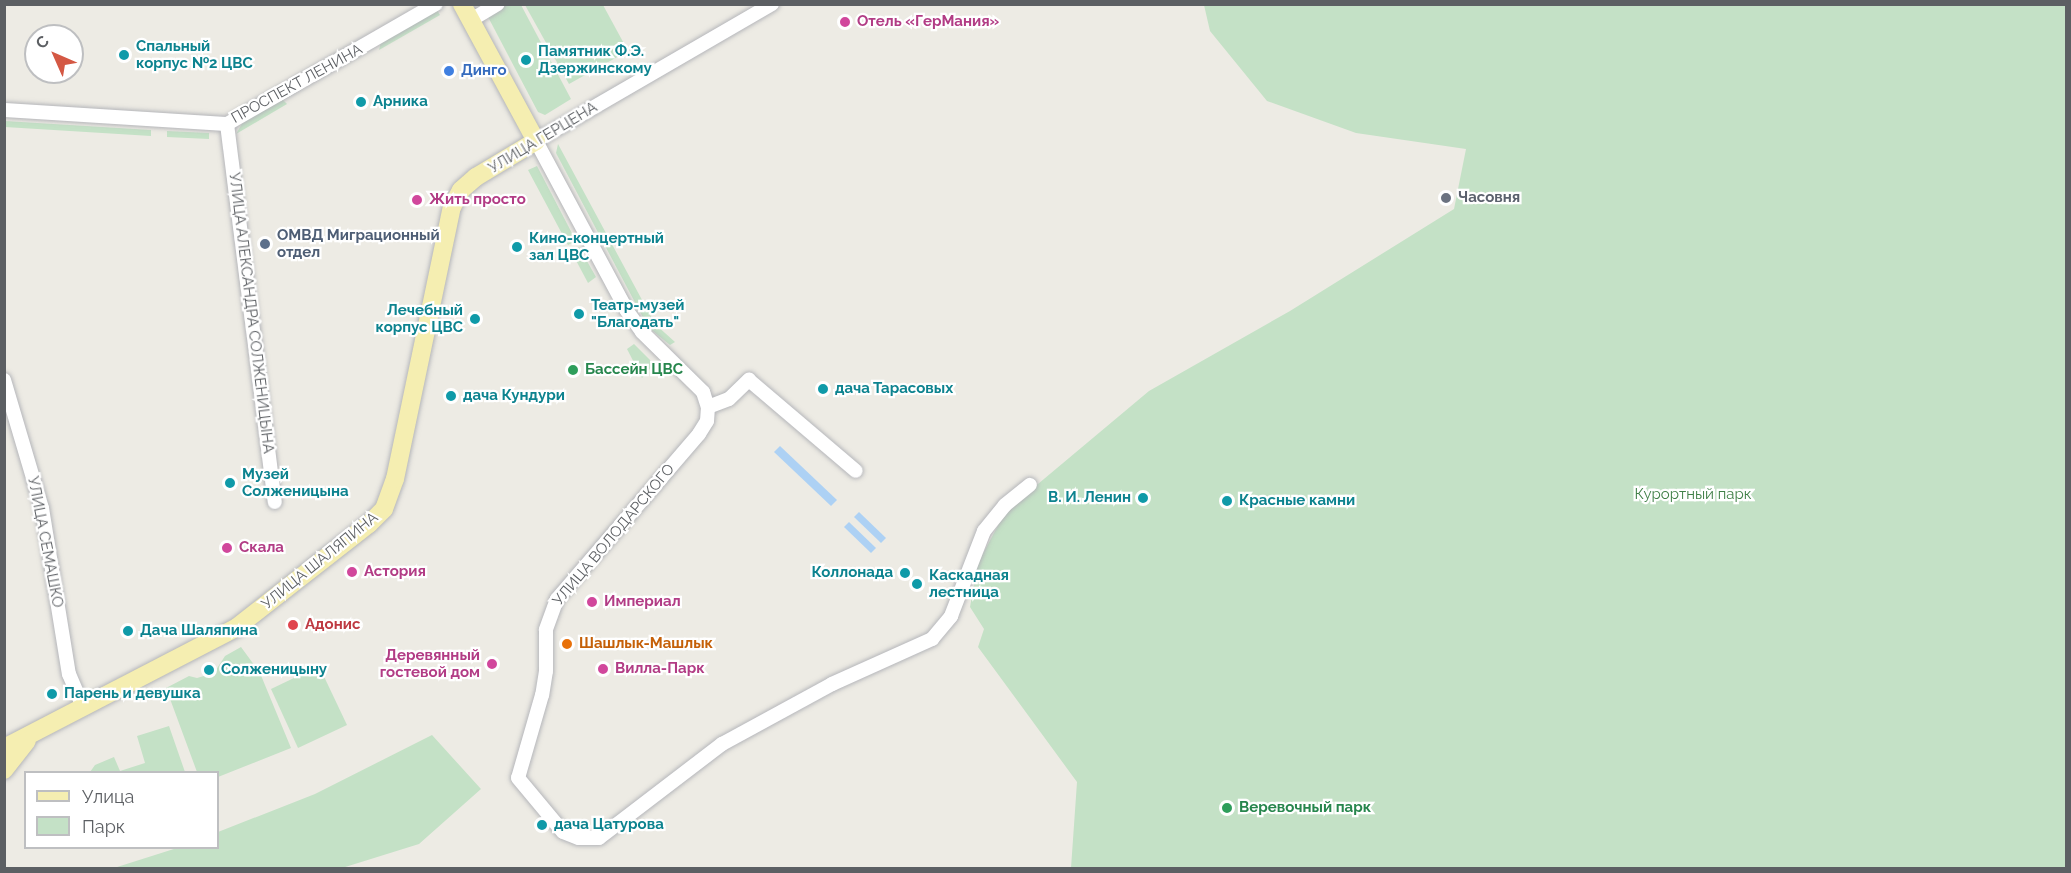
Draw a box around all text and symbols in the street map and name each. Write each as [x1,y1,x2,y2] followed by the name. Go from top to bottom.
[857,13,999,31] place label: Отель «ГерМания»
[838,15,852,29] marker: Отель «ГерМания»
[24,24,84,84] north arrow
[32,32,53,53] text: С
[136,37,253,72] place label: Спальный корпус №2 ЦВС
[228,40,366,128] street label: ПРОСПЕКТ ЛЕНИНА
[538,42,652,77] place label: Памятник Ф.Э. Дзержинскому
[117,48,131,62] marker: Спальный корпус №2 ЦВС
[519,53,533,67] marker: Памятник Ф.Э. Дзержинскому
[461,62,507,80] place label: Динго
[442,64,456,78] marker: Динго
[373,93,428,111] place label: Арника
[354,95,368,109] marker: Арника
[485,98,601,178] street label: УЛИЦА ГЕРЦЕНА
[225,171,277,455] street label: УЛИЦА АЛЕКСАНДРА СОЛЖЕНИЦЫНА
[1458,189,1520,207] place label: Часовня
[429,191,526,209] place label: Жить просто
[1439,191,1453,205] marker: Часовня
[410,193,424,207] marker: Жить просто
[277,226,440,261] place label: ОМВД Миграционный отдел
[529,229,664,264] place label: Кино-концертный зал ЦВС
[258,237,272,251] marker: ОМВД Миграционный отдел
[510,240,524,254] marker: Кино-концертный зал ЦВС
[591,296,684,331] place label: Театр-музей "Благодать"
[376,301,463,336] place label: Лечебный корпус ЦВС
[572,307,586,321] marker: Театр-музей "Благодать"
[468,312,482,326] marker: Лечебный корпус ЦВС
[585,361,683,379] place label: Бассейн ЦВС
[566,363,580,377] marker: Бассейн ЦВС
[835,380,954,398] place label: дача Тарасовых
[816,382,830,396] marker: дача Тарасовых
[463,387,565,405] place label: дача Кундури
[444,389,458,403] marker: дача Кундури
[549,460,679,610] street label: УЛИЦА ВОЛОДАРСКОГО
[242,465,349,500] place label: Музей Солженицына
[23,475,67,609] street label: УЛИЦА СЕМАШКО
[223,476,237,490] marker: Музей Солженицына
[1634,486,1752,504] park label: Курортный парк
[1048,489,1131,507] place label: В. И. Ленин
[1136,491,1150,505] marker: В. И. Ленин
[1239,492,1355,510] place label: Красные камни
[1220,494,1234,508] marker: Красные камни
[258,508,382,614] street label: УЛИЦА ШАЛЯПИНА
[239,539,284,557] place label: Скала
[220,541,234,555] marker: Скала
[364,563,426,581] place label: Астория
[811,564,893,582] place label: Коллонада
[345,565,359,579] marker: Астория
[898,566,912,580] marker: Коллонада
[929,566,1009,601] place label: Каскадная лестница
[910,577,924,591] marker: Каскадная лестница
[604,593,681,611] place label: Империал
[585,595,599,609] marker: Империал
[305,616,360,634] place label: Адонис
[286,618,300,632] marker: Адонис
[140,622,258,640] place label: Дача Шаляпина
[121,624,135,638] marker: Дача Шаляпина
[579,635,713,653] place label: Шашлык-Машлык
[560,637,574,651] marker: Шашлык-Машлык
[380,646,480,681] place label: Деревянный гостевой дом
[485,657,499,671] marker: Деревянный гостевой дом
[615,660,705,678] place label: Вилла-Парк
[221,661,327,679] place label: Солженицыну
[596,662,610,676] marker: Вилла-Парк
[202,663,216,677] marker: Солженицыну
[64,685,201,703] place label: Парень и девушка
[45,687,59,701] marker: Парень и девушка
[24,771,219,849] legend
[82,786,134,807] text: Улица
[1239,799,1371,817] place label: Веревочный парк
[1220,801,1234,815] marker: Веревочный парк
[82,816,125,837] text: Парк
[554,816,664,834] place label: дача Цатурова
[535,818,549,832] marker: дача Цатурова

